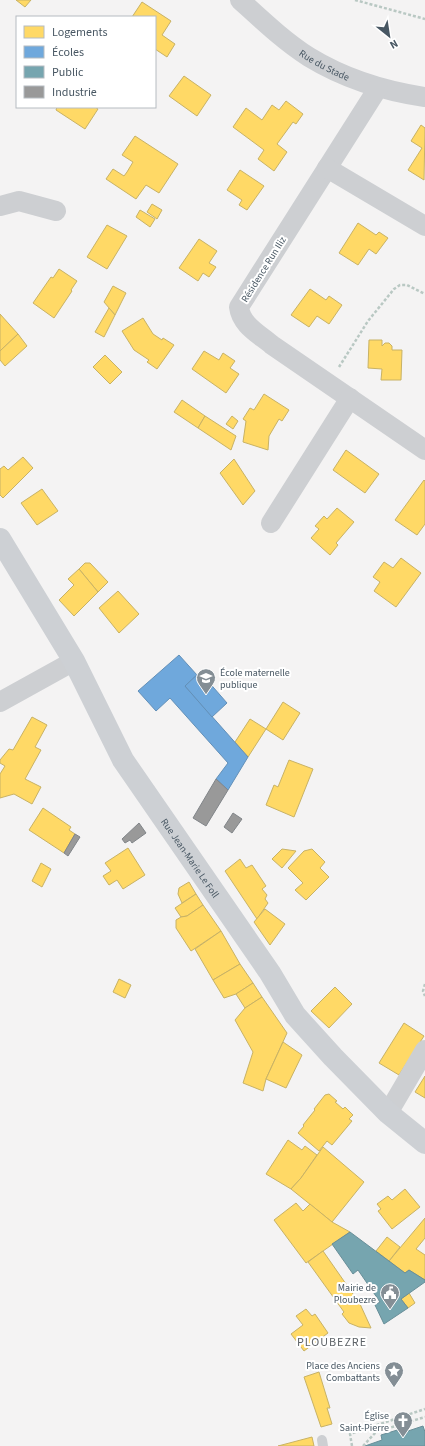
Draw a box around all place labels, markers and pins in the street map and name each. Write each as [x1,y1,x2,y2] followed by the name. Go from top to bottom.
[220,666,290,692] place label: École maternelle publique
[195,667,217,695] school or university icon: École maternelle publique
[334,1281,376,1307] place label: Mairie de Ploubezre
[379,1282,401,1310] public building icon: Mairie de Ploubezre
[306,1359,380,1385] place label: Place des Anciens Combattants
[383,1360,405,1388] place icon: Place des Anciens Combattants
[340,1409,389,1435] place label: Église Saint-Pierre
[392,1410,414,1438] church icon: Église Saint-Pierre

